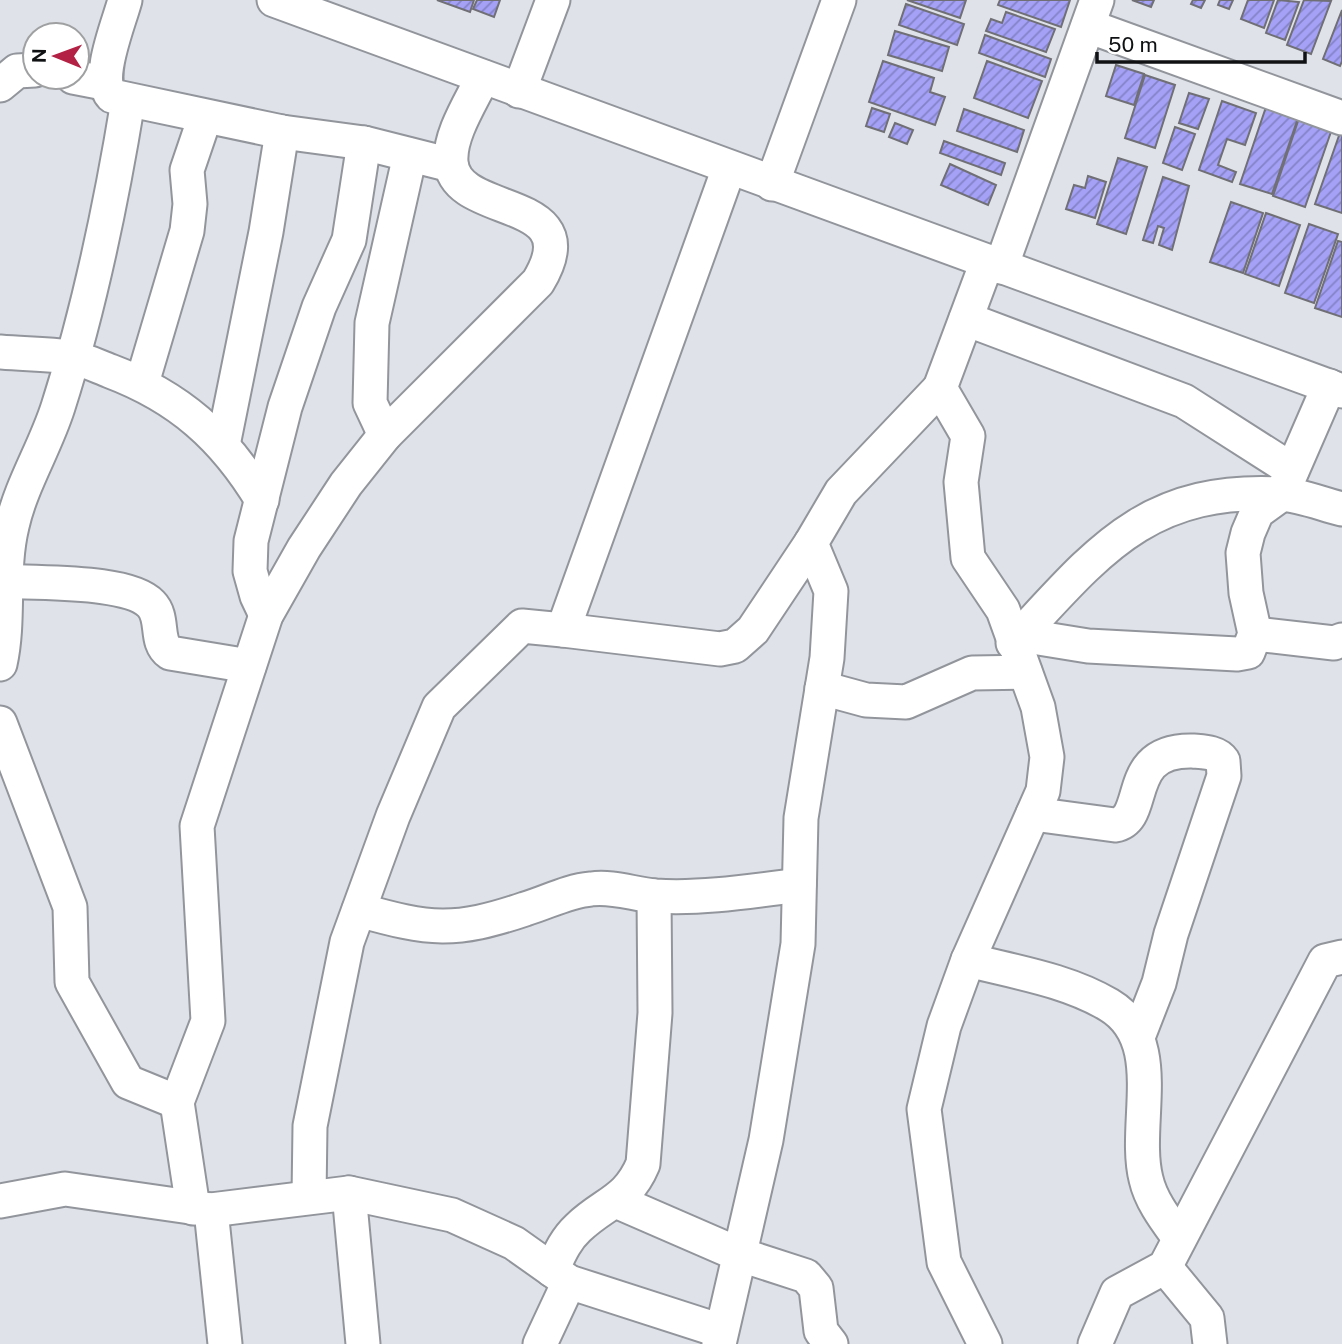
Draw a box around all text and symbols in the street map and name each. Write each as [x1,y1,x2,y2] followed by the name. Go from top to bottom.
[21,21,91,91] north arrow
[1097,21,1305,65] scale bar
[1108,32,1158,57] text: 50 m
[28,48,50,63] text: N

